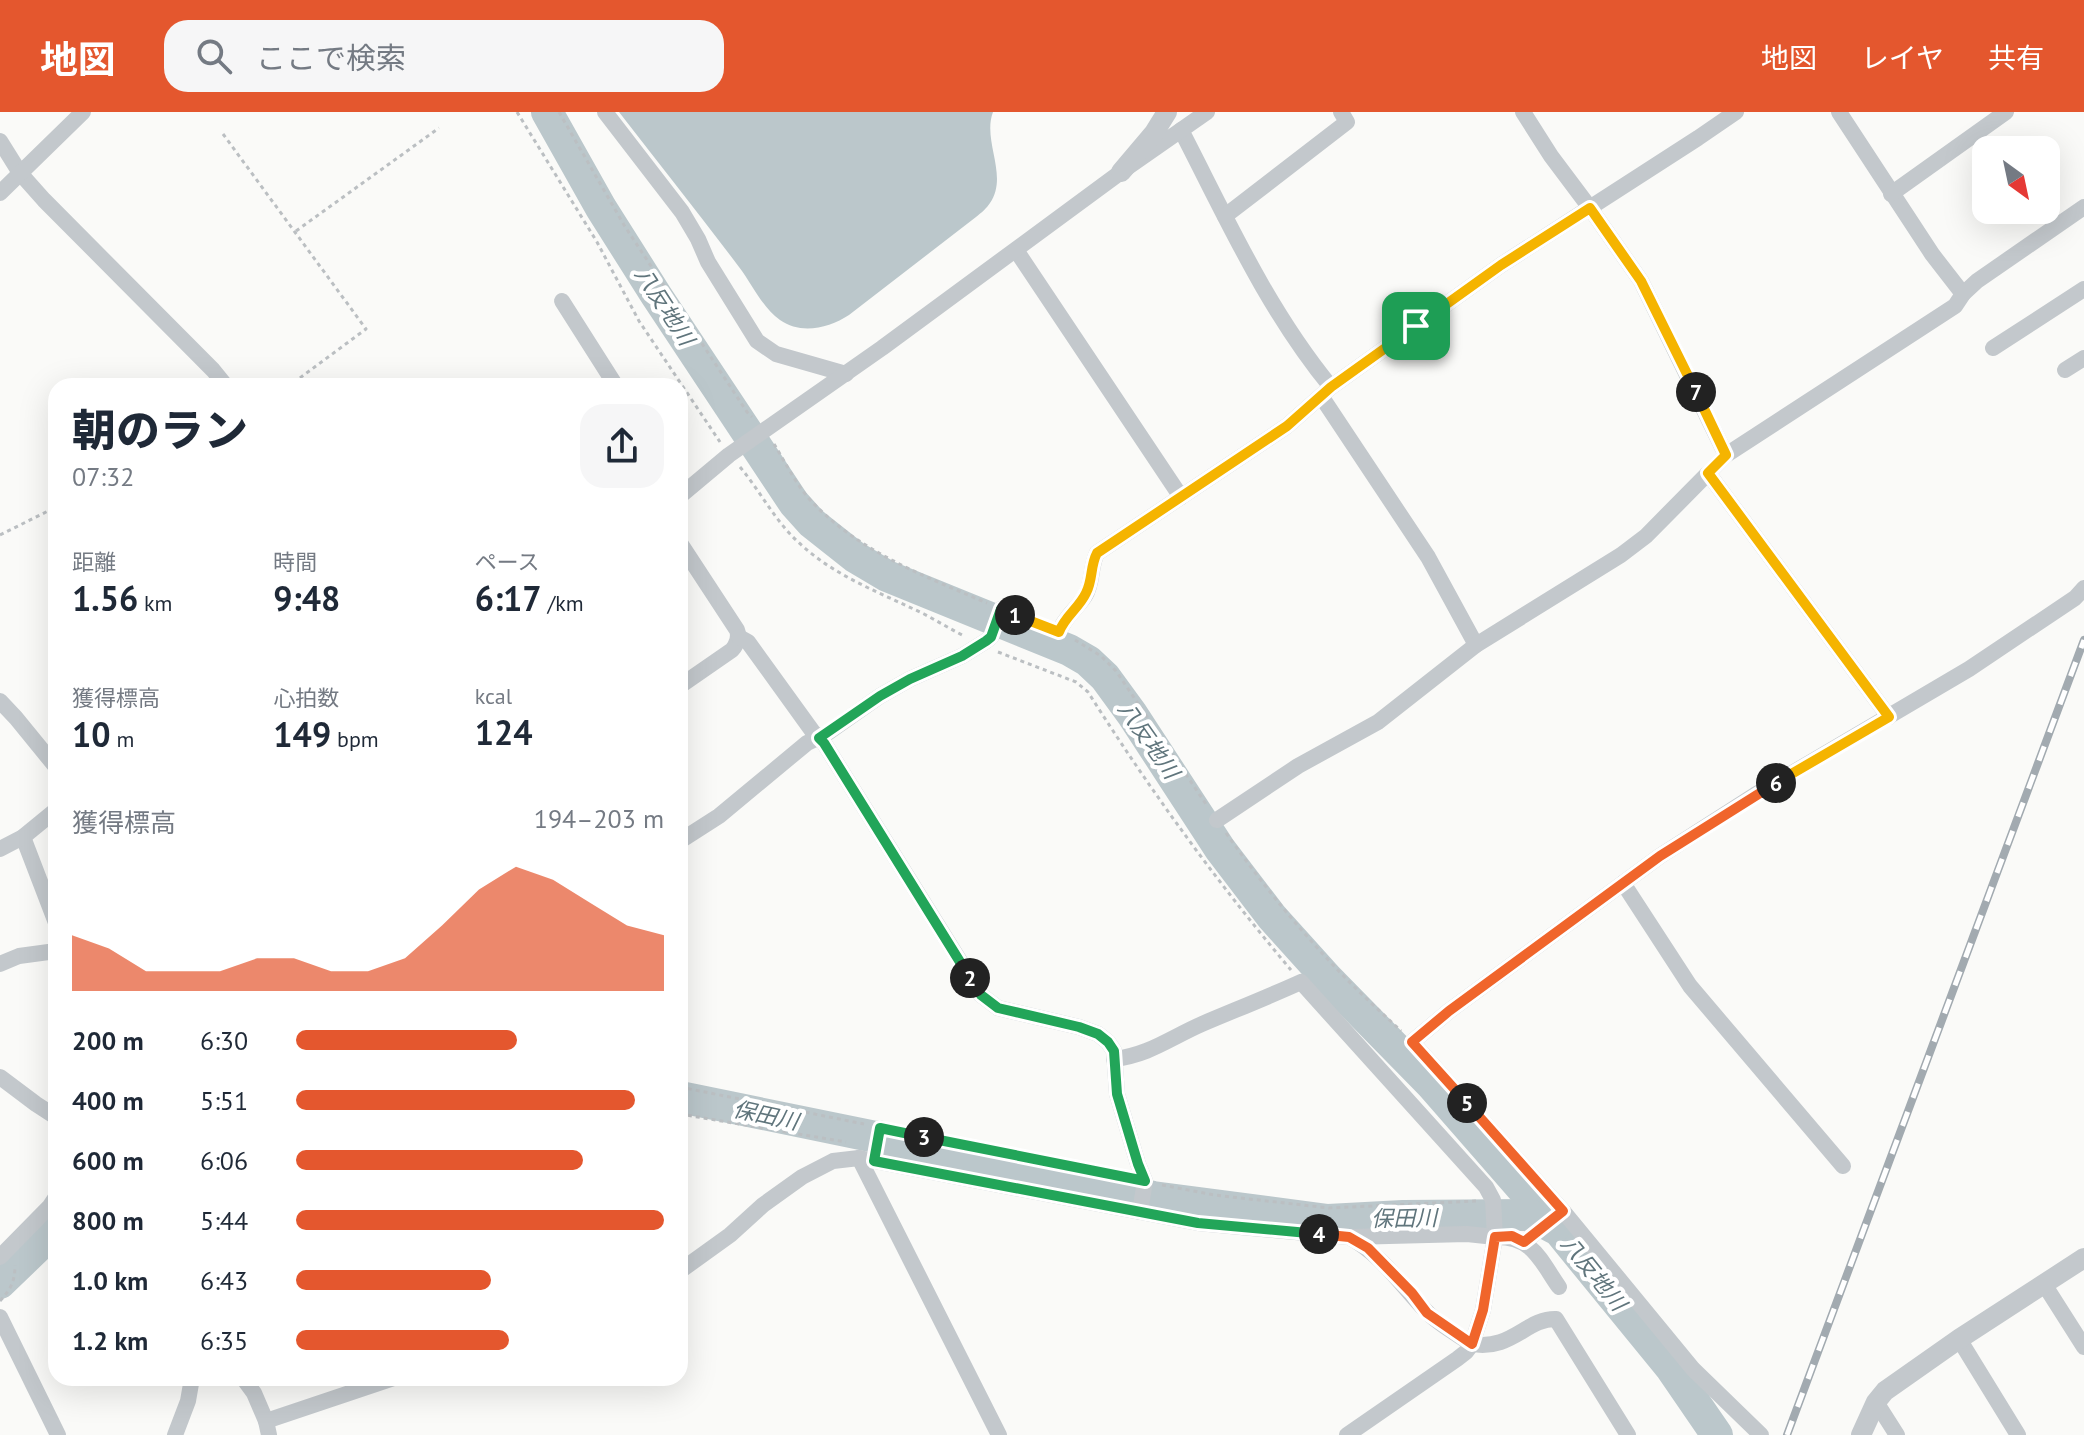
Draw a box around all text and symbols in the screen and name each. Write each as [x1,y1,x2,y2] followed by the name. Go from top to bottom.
[164,20,724,92] search box
[40,34,116,83] text: 地図
[192,34,236,78] icon: search
[256,38,406,77] text: ここで検索
[1761,39,1817,76] text: 地図
[1861,39,1944,76] text: レイヤ
[1988,39,2044,76] text: 共有
[1972,136,2060,224] north arrow
[1972,136,2060,224] map controls
[629,261,702,352] water label: 八反地川
[1382,292,1450,360] pin
[1394,304,1438,348] icon: arrive
[1676,372,1716,412] pin: 7
[1690,378,1702,406] text: 7
[72,401,248,458] text: 朝のラン
[580,404,664,488] button: share
[72,460,134,493] text: 07:32
[72,548,116,576] text: 距離
[273,548,317,576] text: 時間
[475,548,540,576] text: ペース
[72,576,138,620] text: 1.56
[273,576,340,620] text: 9:48
[475,576,542,620] text: 6:17
[138,589,172,617] text: km
[542,589,584,617] text: /km
[995,595,1035,635] pin: 1
[1009,601,1021,629] text: 1
[475,682,512,710] text: kcal
[72,684,160,712] text: 獲得標高
[273,684,339,712] text: 心拍数
[1112,696,1187,786] water label: 八反地川
[475,710,533,754] text: 124
[72,712,111,756] text: 10
[273,712,331,756] text: 149
[111,725,134,753] text: m
[331,725,379,753] text: bpm
[1756,763,1796,803] pin: 6
[1770,769,1782,797] text: 6
[534,802,664,835] text: 194–203 m
[72,806,176,839] text: 獲得標高
[950,958,990,998] pin: 2
[964,964,976,992] text: 2
[72,1024,144,1057] text: 200 m
[200,1024,248,1057] text: 6:30
[1447,1083,1487,1123] pin: 5
[72,1084,144,1117] text: 400 m
[200,1084,248,1117] text: 5:51
[1461,1089,1473,1117] text: 5
[731,1094,803,1136] water label: 保田川
[904,1117,944,1157] pin: 3
[918,1123,930,1151] text: 3
[72,1144,144,1177] text: 600 m
[200,1144,248,1177] text: 6:06
[1371,1203,1439,1233] water label: 保田川
[72,1204,144,1237] text: 800 m
[200,1204,248,1237] text: 5:44
[1299,1214,1339,1254] pin: 4
[1313,1220,1325,1248] text: 4
[1555,1230,1634,1318] water label: 八反地川
[72,1264,148,1297] text: 1.0 km
[200,1264,248,1297] text: 6:43
[72,1324,148,1357] text: 1.2 km
[200,1324,248,1357] text: 6:35

